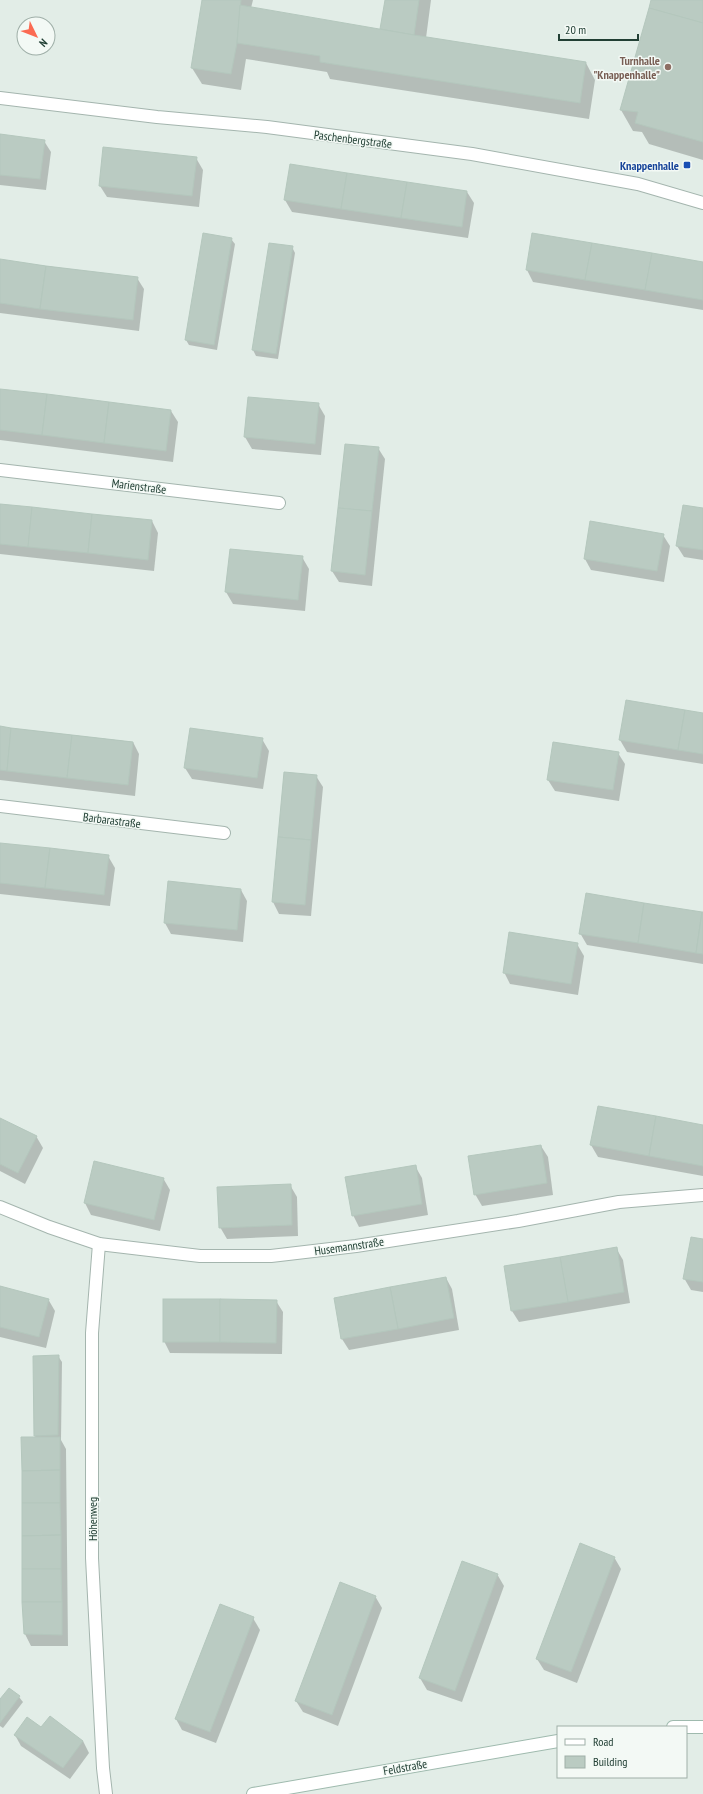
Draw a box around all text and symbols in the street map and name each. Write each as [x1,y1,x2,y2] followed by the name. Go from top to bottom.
[16,16,56,56] north arrow
[559,16,638,42] scale bar
[565,22,586,37] text: 20 m
[36,36,50,50] text: N
[593,53,660,82] place label: Turnhalle "Knappenhalle"
[663,62,673,72] marker: Turnhalle "Knappenhalle"
[313,127,393,151] street label: Paschenbergstraße
[620,158,679,173] place label: Knappenhalle
[682,160,692,170] marker: Knappenhalle
[111,475,167,497] street label: Marienstraße
[82,809,142,831] street label: Barbarastraße
[313,1234,385,1258] street label: Husemannstraße
[85,1497,100,1541] street label: Höhenweg
[557,1726,687,1778] legend
[593,1734,613,1749] text: Road
[593,1754,628,1769] text: Building
[382,1756,428,1778] street label: Feldstraße

